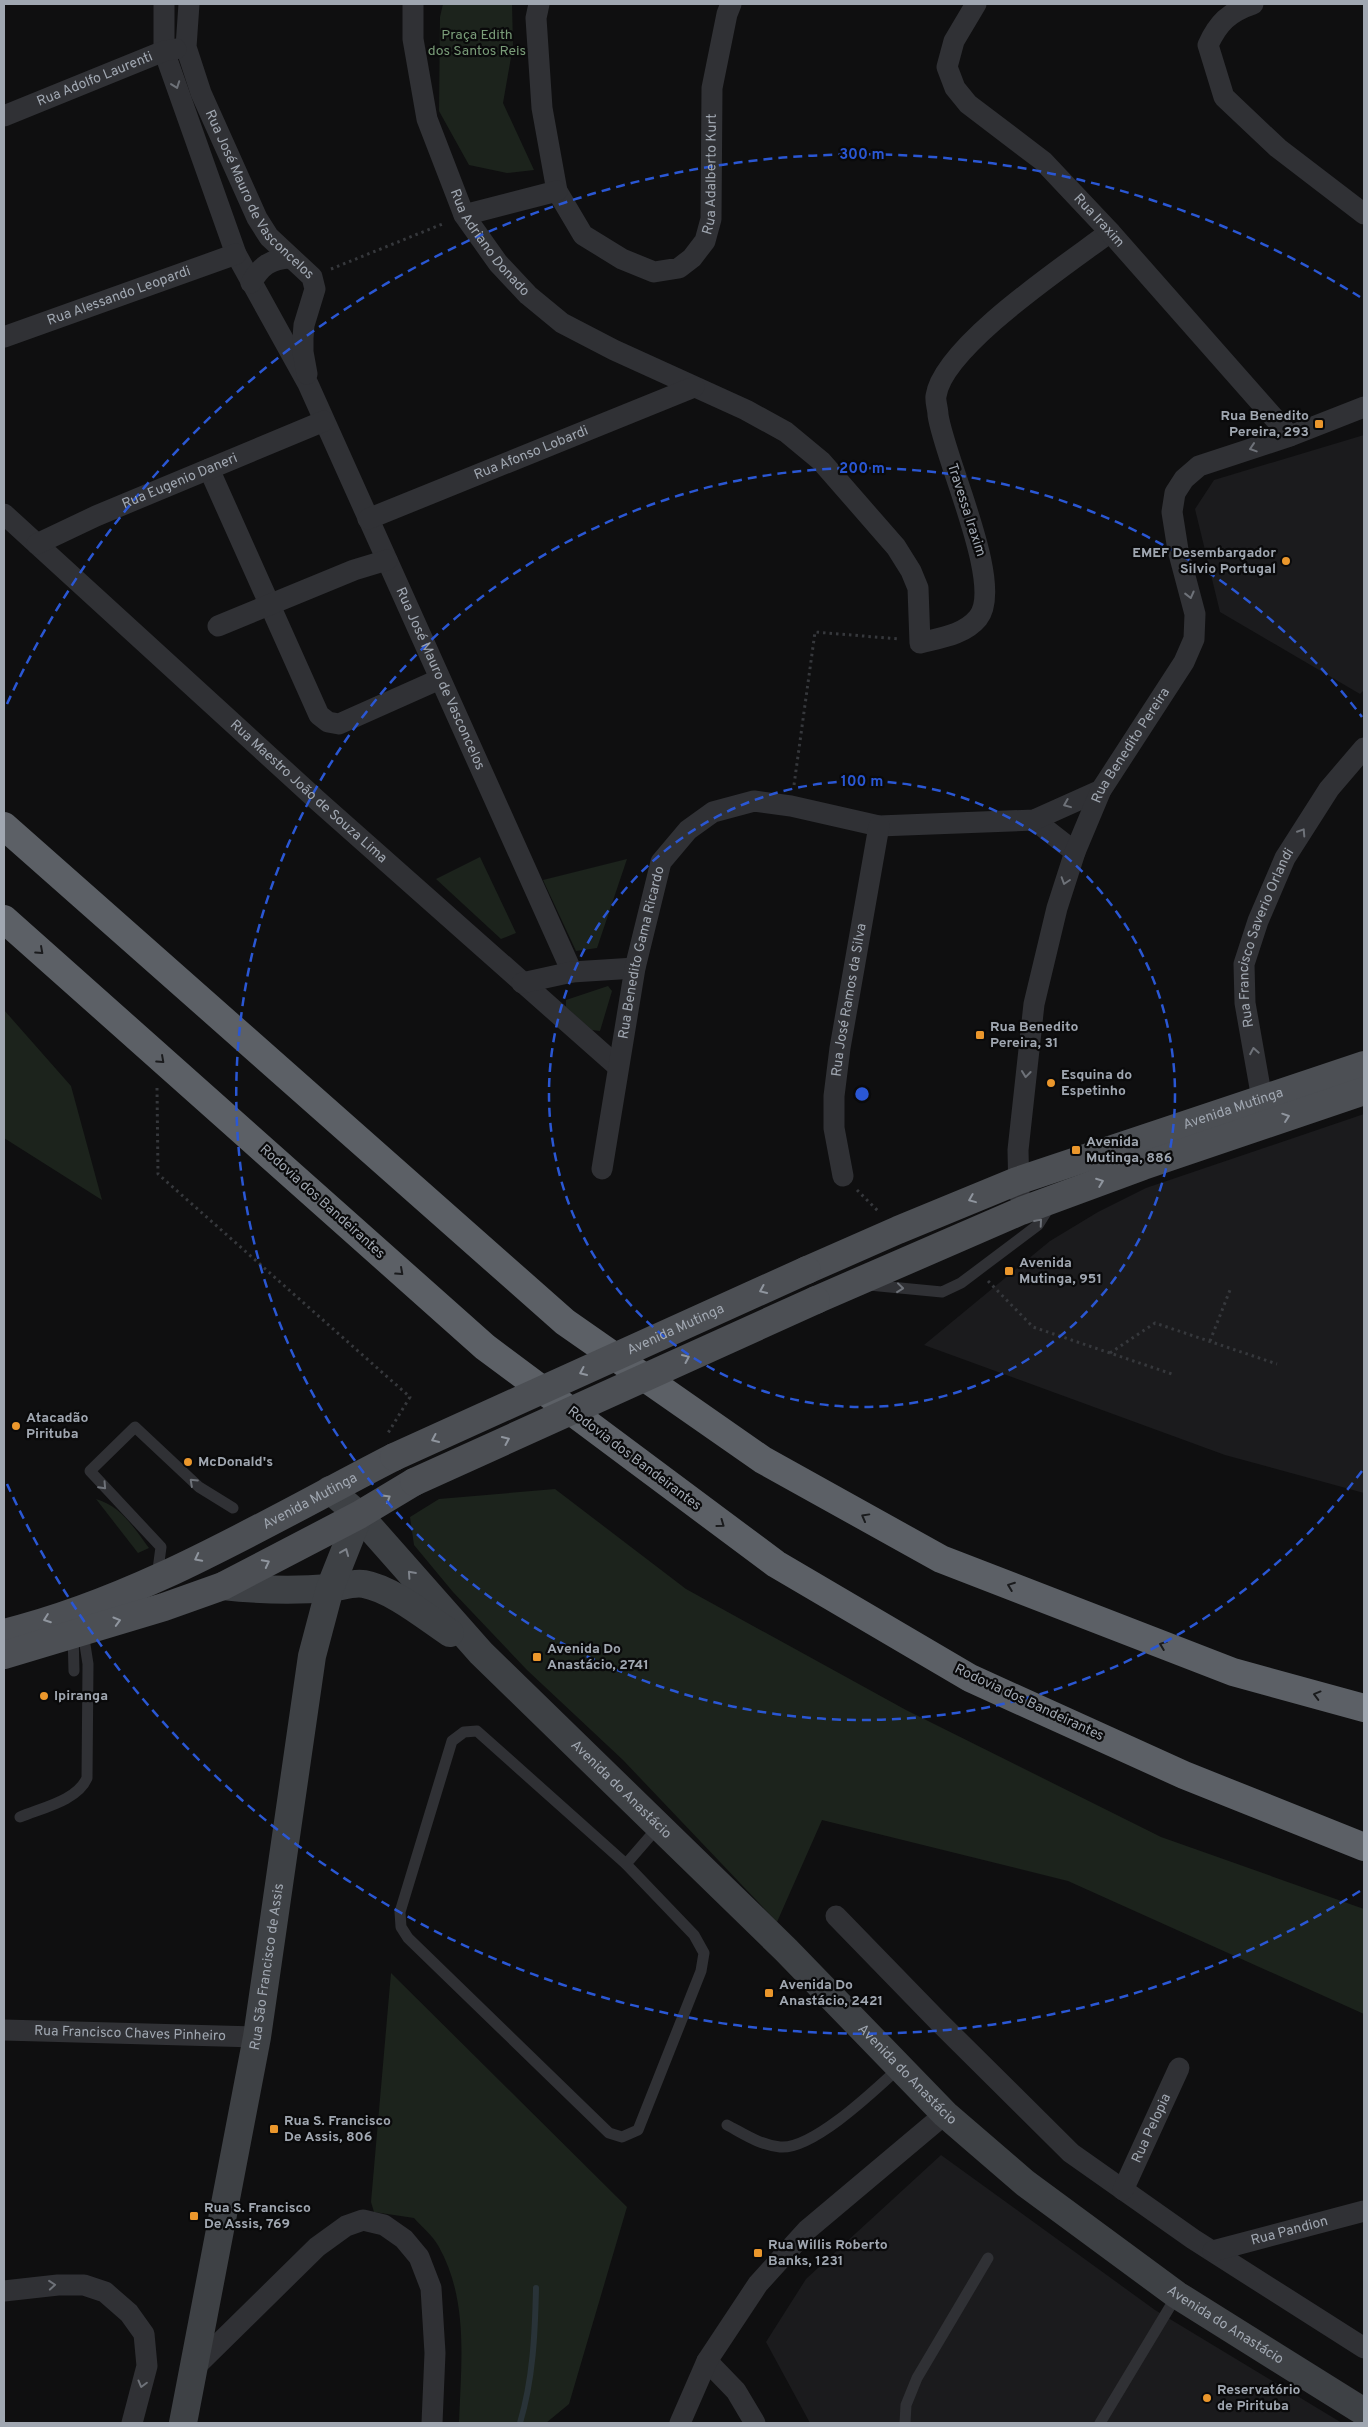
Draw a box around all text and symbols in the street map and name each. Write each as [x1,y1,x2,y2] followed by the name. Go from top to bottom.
[428,27,526,60] park label: Praça Edith dos Santos Reis
[34,48,155,110] street label: Rua Adolfo Laurenti
[170,81,180,89] one-way arrow
[201,107,317,283] street label: Rua José Mauro de Vasconcelos
[699,114,720,237] street label: Rua Adalberto Kurt
[839,146,885,165] text: 300 m
[446,186,533,300] street label: Rua Adriano Donado
[1070,190,1128,251] street label: Rua Iraxim
[45,262,193,329] street label: Rua Alessando Leopardi
[1221,408,1309,441] place label: Rua Benedito Pereira, 293
[1313,418,1325,430] marker: Rua Benedito Pereira, 293
[471,422,591,484] street label: Rua Afonso Lobardi
[1249,443,1258,453] one-way arrow
[119,450,240,513] street label: Rua Eugenio Daneri
[839,460,885,479] text: 200 m
[943,461,989,559] street label: Travessa Iraxim
[1132,545,1276,578] place label: EMEF Desembargador Silvio Portugal
[1280,555,1292,567] marker: EMEF Desembargador Silvio Portugal
[392,585,489,773] street label: Rua José Mauro de Vasconcelos
[1184,591,1195,599] one-way arrow
[1088,685,1174,806] street label: Rua Benedito Pereira
[226,716,391,867] street label: Rua Maestro João de Souza Lima
[841,773,883,792] text: 100 m
[1063,798,1072,809] one-way arrow
[1296,828,1305,837] one-way arrow
[1235,845,1298,1029] street label: Rua Francisco Saverio Orlandi
[615,864,668,1040] street label: Rua Benedito Gama Ricardo
[1061,876,1071,885] one-way arrow
[828,922,870,1078] street label: Rua José Ramos da Silva
[35,946,44,955] one-way arrow
[990,1019,1078,1052] place label: Rua Benedito Pereira, 31
[974,1029,986,1041] marker: Rua Benedito Pereira, 31
[1249,1046,1259,1055] one-way arrow
[156,1054,165,1063] one-way arrow
[1061,1067,1132,1100] place label: Esquina do Espetinho
[1021,1070,1032,1078] one-way arrow
[1045,1077,1057,1089] marker: Esquina do Espetinho
[1181,1084,1286,1133] street label: Avenida Mutinga
[853,1085,871,1103] centre of rings
[1282,1112,1290,1122] one-way arrow
[1086,1134,1172,1167] place label: Avenida Mutinga, 886
[256,1141,388,1263] street label: Rodovia dos Bandeirantes
[1070,1144,1082,1156] marker: Avenida Mutinga, 886
[1095,1178,1104,1188] one-way arrow
[968,1193,977,1204] one-way arrow
[1033,1218,1042,1227] one-way arrow
[1019,1255,1102,1288] place label: Avenida Mutinga, 951
[1003,1265,1015,1277] marker: Avenida Mutinga, 951
[395,1267,404,1276] one-way arrow
[897,1282,905,1293] one-way arrow
[759,1284,768,1295] one-way arrow
[624,1300,727,1359] street label: Avenida Mutinga
[681,1354,690,1365] one-way arrow
[579,1365,588,1376] one-way arrow
[564,1403,704,1515] street label: Rodovia dos Bandeirantes
[26,1410,88,1443] place label: Atacadão Pirituba
[10,1420,22,1432] marker: Atacadão Pirituba
[431,1432,440,1443] one-way arrow
[501,1435,510,1446] one-way arrow
[198,1454,273,1471] place label: McDonald's
[182,1456,194,1468] marker: McDonald's
[260,1469,360,1533] street label: Avenida Mutinga
[189,1479,198,1488] one-way arrow
[97,1480,106,1489] one-way arrow
[381,1495,390,1505] one-way arrow
[861,1513,870,1523] one-way arrow
[715,1518,725,1527] one-way arrow
[339,1548,349,1556] one-way arrow
[194,1552,203,1562] one-way arrow
[261,1559,270,1569] one-way arrow
[408,1570,417,1579] one-way arrow
[1008,1582,1016,1592] one-way arrow
[44,1613,52,1623] one-way arrow
[113,1616,121,1626] one-way arrow
[547,1641,649,1674] place label: Avenida Do Anastácio, 2741
[1159,1641,1168,1651] one-way arrow
[531,1651,543,1663] marker: Avenida Do Anastácio, 2741
[952,1661,1106,1745] street label: Rodovia dos Bandeirantes
[54,1688,108,1705] place label: Ipiranga
[38,1690,50,1702] marker: Ipiranga
[1313,1690,1322,1701] one-way arrow
[567,1736,675,1842] street label: Avenida do Anastácio
[246,1882,288,2052] street label: Rua São Francisco de Assis
[779,1977,883,2010] place label: Avenida Do Anastácio, 2421
[763,1987,775,1999] marker: Avenida Do Anastácio, 2421
[854,2021,960,2129] street label: Avenida do Anastácio
[34,2022,226,2045] street label: Rua Francisco Chaves Pinheiro
[1128,2091,1175,2166] street label: Rua Pelopia
[284,2113,391,2146] place label: Rua S. Francisco De Assis, 806
[268,2123,280,2135] marker: Rua S. Francisco De Assis, 806
[204,2200,311,2233] place label: Rua S. Francisco De Assis, 769
[188,2210,200,2222] marker: Rua S. Francisco De Assis, 769
[1249,2212,1330,2249] street label: Rua Pandion
[768,2237,888,2270] place label: Rua Willis Roberto Banks, 1231
[752,2247,764,2259] marker: Rua Willis Roberto Banks, 1231
[48,2280,56,2291] one-way arrow
[1164,2282,1287,2368] street label: Avenida do Anastácio
[138,2380,148,2388] one-way arrow
[1217,2382,1301,2415] place label: Reservatório de Pirituba
[1201,2392,1213,2404] marker: Reservatório de Pirituba

